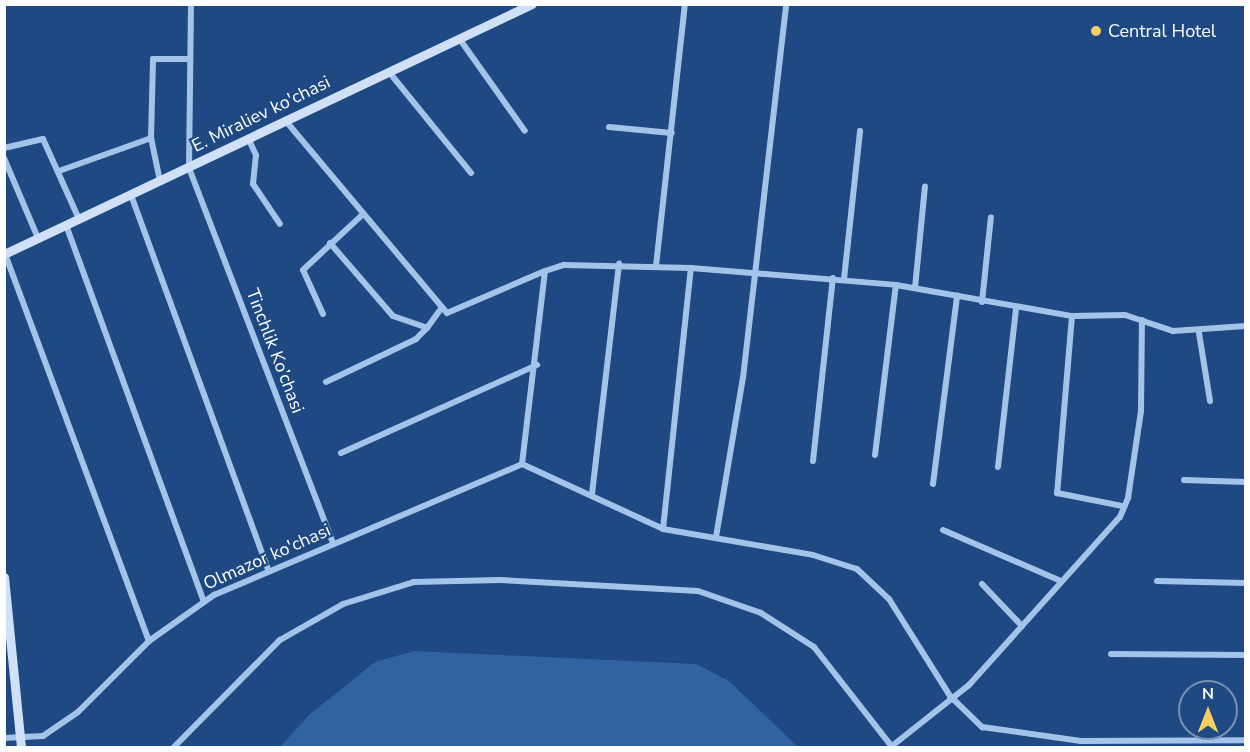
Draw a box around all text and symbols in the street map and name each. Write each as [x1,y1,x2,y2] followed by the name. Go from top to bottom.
[1108,20,1216,42] place label: Central Hotel
[1089,24,1103,38] marker: Central Hotel
[188,71,334,157] street label: E. Miraliev ko'chasi
[241,286,309,416] street label: Tinchlik Ko’chasi
[200,519,334,595] street label: Olmazor ko'chasi
[1178,680,1238,740] north arrow
[1202,683,1214,705] text: N

